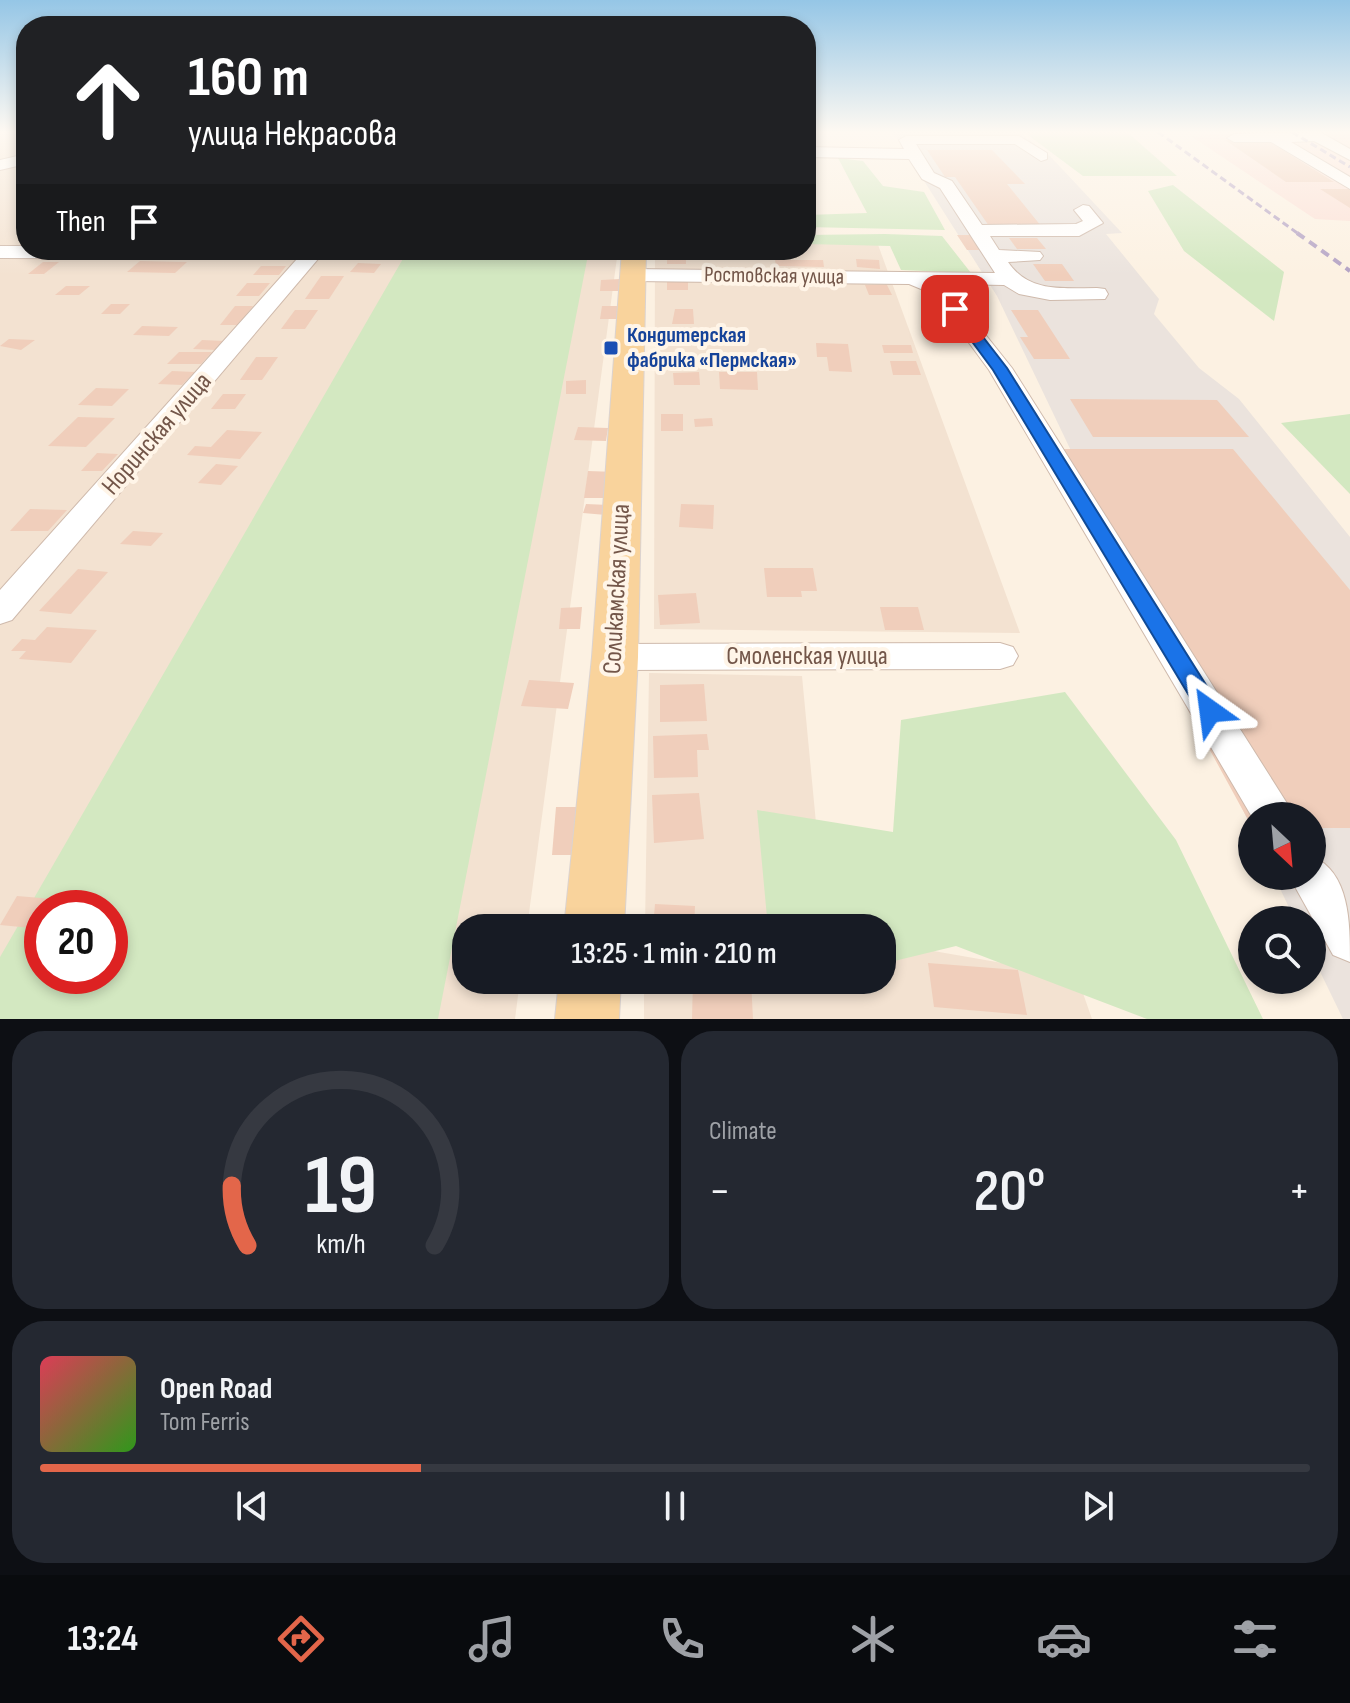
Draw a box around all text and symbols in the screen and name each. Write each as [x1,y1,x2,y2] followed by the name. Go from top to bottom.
[188,45,309,112] text: 160 m
[56,48,160,152] icon: ahead
[188,113,397,156] text: улица Некрасова
[122,200,166,244] icon: arrive
[56,204,106,240] text: Then
[704,261,844,291] street label: Ростовская улица
[921,275,989,343] pin
[933,287,977,331] icon: arrive
[627,322,797,374] place label: Кондитерская фабрика «Пермская»
[602,339,620,357] marker: Кондитерская фабрика «Пермская»
[96,367,218,501] street label: Норинская улица
[597,503,637,675] street label: Соликамская улица
[726,641,888,672] street label: Смоленская улица
[1168,669,1252,753] position arrow
[1238,802,1326,890] north arrow
[1238,802,1326,994] map controls
[24,890,128,994] speed limit sign: 20
[1238,906,1326,994] button: search
[571,936,777,972] text: 13:25 · 1 min · 210 m
[709,1116,777,1147] text: Climate
[304,1137,377,1237] text: 19
[974,1156,1045,1228] text: 20°
[709,1165,731,1218] text: −
[1288,1165,1310,1218] text: +
[316,1227,365,1262] text: km/h
[160,1371,272,1407] text: Open Road
[160,1407,250,1438] text: Tom Ferris
[230,1484,274,1528] icon: previous
[653,1484,697,1528] icon: pause
[1076,1484,1120,1528] icon: next
[273,1611,329,1667] icon: directions
[464,1611,520,1667] icon: music
[654,1611,710,1667] icon: phone
[845,1611,901,1667] icon: climate
[1036,1611,1092,1667] icon: car
[1227,1611,1283,1667] icon: filters
[67,1618,138,1661] text: 13:24

